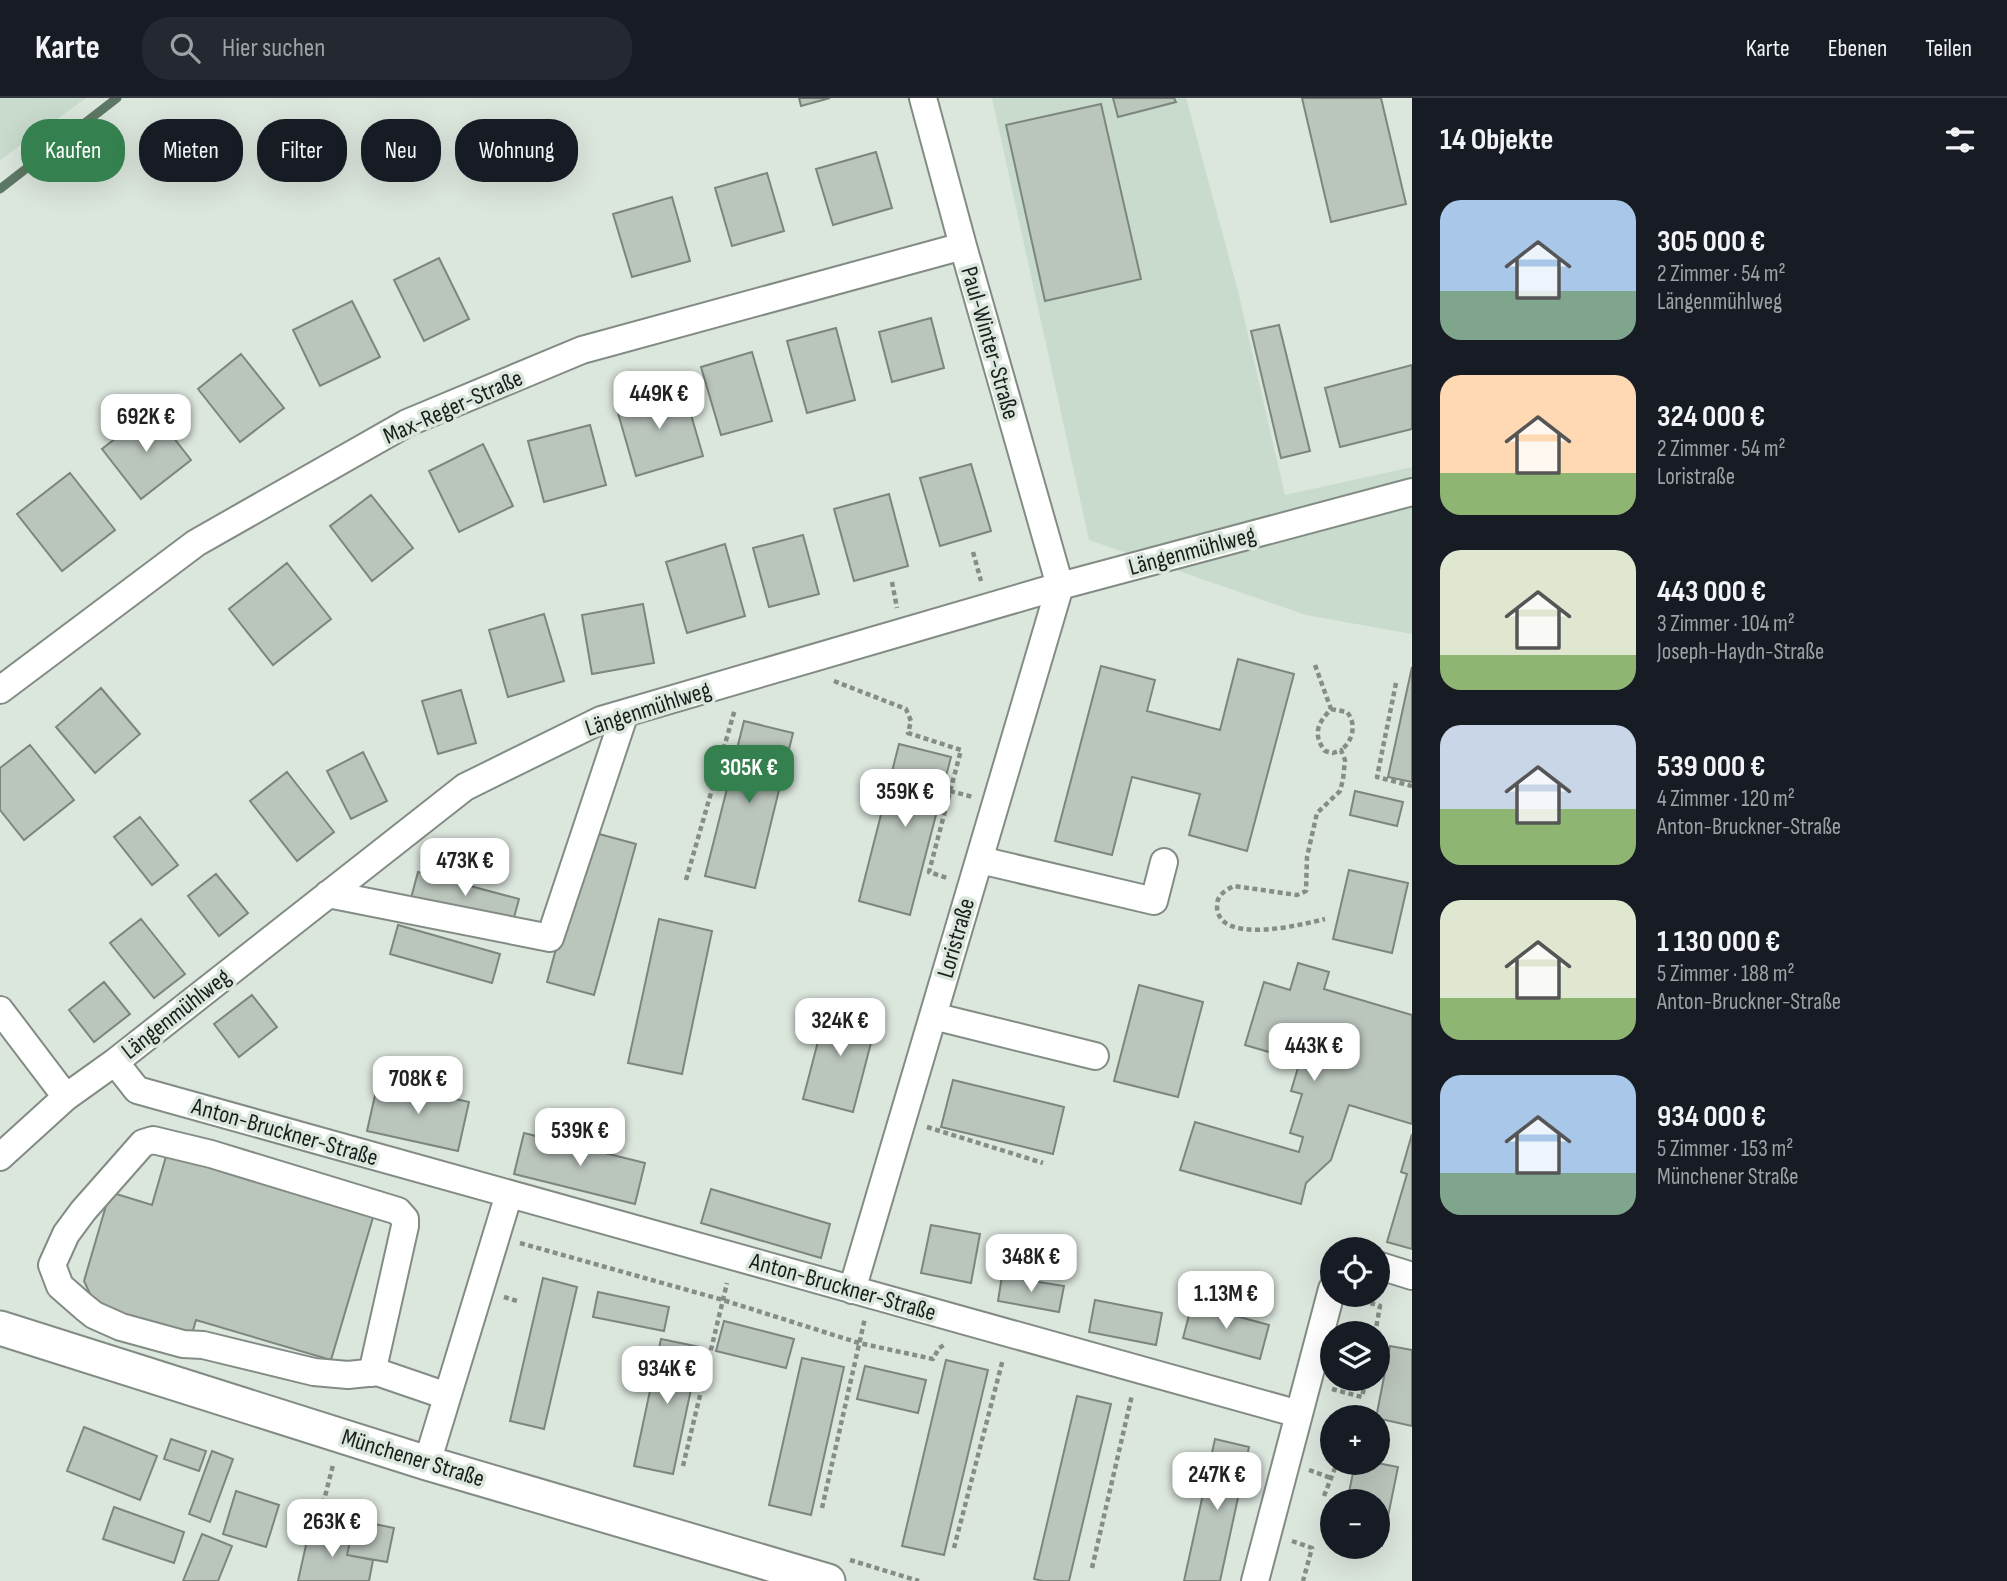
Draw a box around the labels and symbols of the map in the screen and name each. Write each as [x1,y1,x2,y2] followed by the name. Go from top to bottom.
[954,263,1026,423] street label: Paul-Winter-Straße
[379,363,527,451] street label: Max-Reger-Straße
[602,372,716,431] pin: 449K €
[89,394,203,454] pin: 692K €
[1125,520,1259,582] street label: Längenmühlweg
[581,675,715,743] street label: Längenmühlweg
[692,746,806,805] pin: 305K €
[848,770,962,829] pin: 359K €
[408,838,522,898] pin: 473K €
[931,895,981,981] street label: Loristraße
[116,962,236,1066] street label: Längenmühlweg
[783,998,897,1058] pin: 324K €
[1257,1024,1371,1083] pin: 443K €
[361,1056,475,1116] pin: 708K €
[188,1091,381,1172] street label: Anton-Bruckner-Straße
[523,1108,637,1168] pin: 539K €
[974,1234,1088,1294] pin: 348K €
[746,1246,939,1327] street label: Anton-Bruckner-Straße
[1161,1272,1291,1331] pin: 1.13M €
[610,1346,724,1406] pin: 934K €
[338,1423,488,1493] street label: Münchener Straße
[1160,1452,1274,1512] pin: 247K €
[275,1500,389,1559] pin: 263K €

